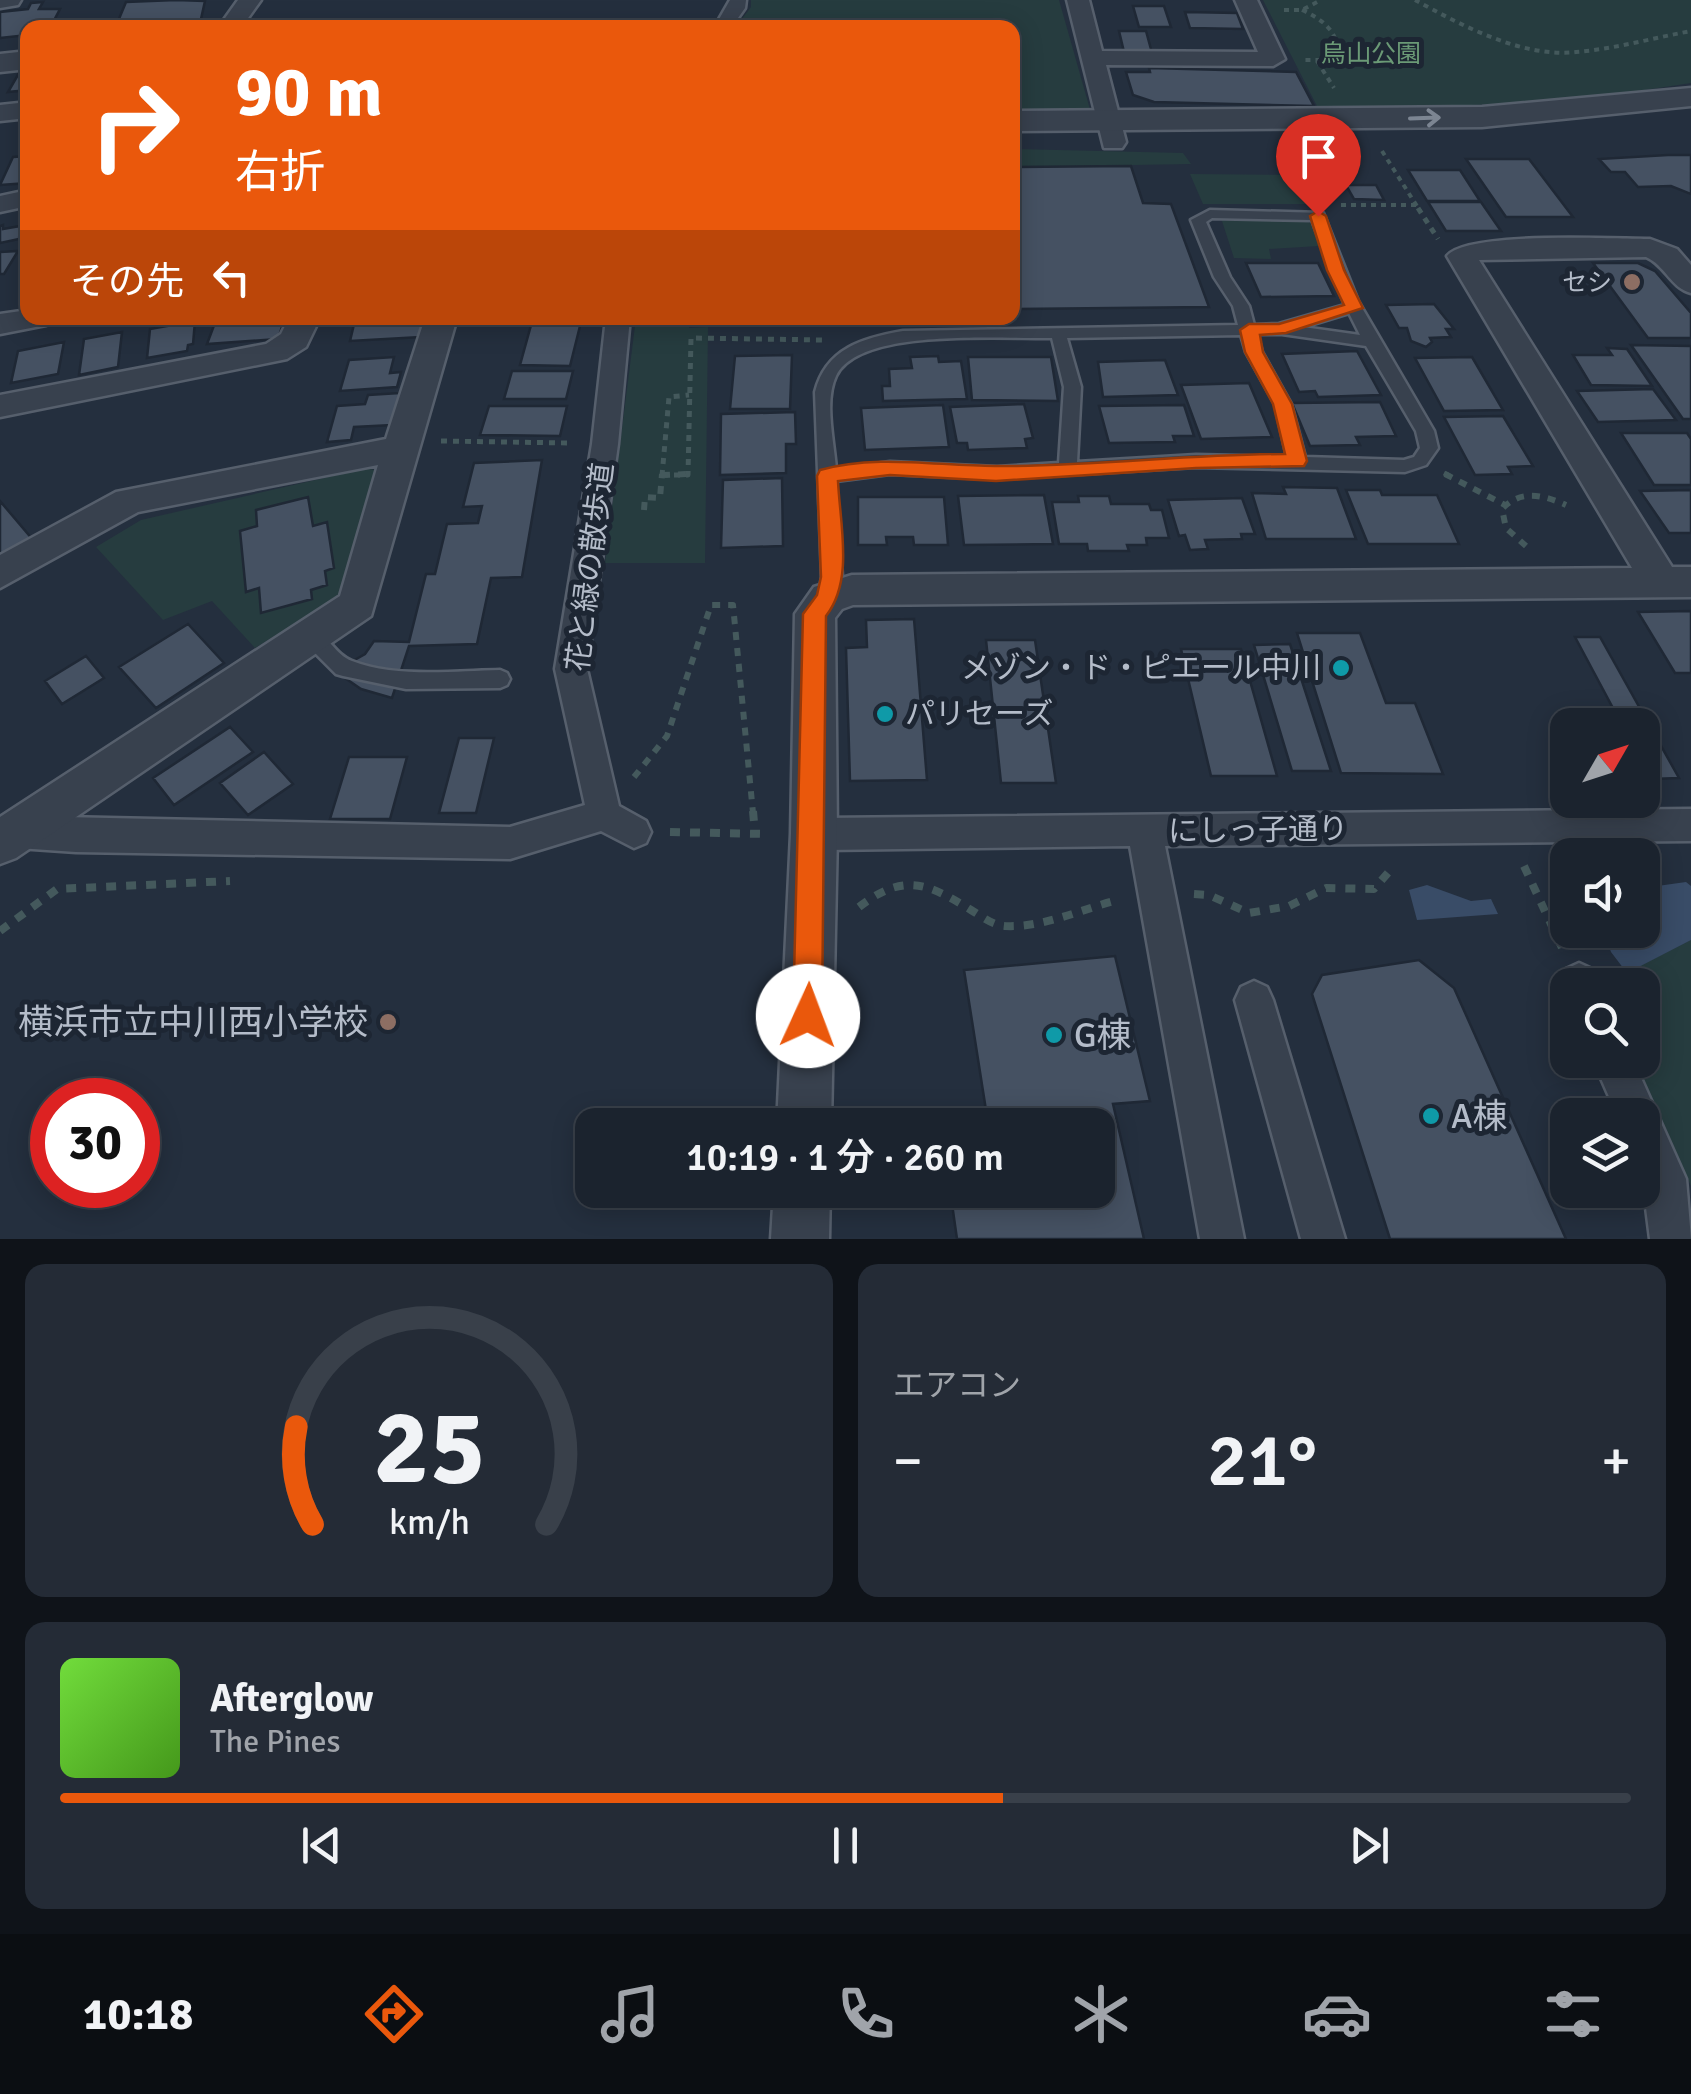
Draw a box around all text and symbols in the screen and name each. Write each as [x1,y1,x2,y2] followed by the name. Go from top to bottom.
[1321,38,1421,69] park label: 烏山公園
[235,49,383,135] text: 90 m
[70,60,200,190] icon: right
[1408,109,1440,128] one-way arrow
[1276,114,1361,217] pin
[1291,129,1346,184] icon: arrive
[235,145,325,200] text: 右折
[204,250,259,305] icon: left
[70,258,184,305] text: その先
[1562,267,1612,298] place label: セシ
[1621,271,1643,293] marker: セシ
[559,461,622,674] street label: 花と緑の散歩道
[961,650,1321,687] place label: メゾン・ド・ピエール中川
[1330,657,1352,679] marker: メゾン・ド・ピエール中川
[905,696,1054,733] place label: パリセーズ
[874,703,896,725] marker: パリセーズ
[1550,708,1660,818] north arrow
[1550,708,1660,1208] map controls
[1168,810,1348,851] street label: にしっ子通り
[1550,838,1660,948] button: sound
[756,964,860,1068] position arrow
[1550,968,1660,1078] button: search
[18,1001,368,1044] place label: 横浜市立中川西小学校
[377,1011,399,1033] marker: 横浜市立中川西小学校
[1074,1014,1132,1057] place label: G棟
[1043,1024,1065,1046] marker: G棟
[30,1078,160,1208] speed limit sign: 30
[1451,1095,1507,1138] place label: A棟
[1550,1098,1660,1208] button: layers
[1420,1105,1442,1127] marker: A棟
[686,1134,1004,1181] text: 10:19 · 1 分 · 260 m
[893,1366,1021,1405] text: エアコン
[373,1384,485,1512] text: 25
[1207,1414,1317,1507] text: 21°
[893,1427,923,1495] text: −
[1601,1427,1631,1495] text: +
[389,1500,469,1544] text: km/h
[210,1675,373,1722] text: Afterglow
[210,1722,341,1761] text: The Pines
[294,1818,349,1873] icon: previous
[818,1818,873,1873] icon: pause
[1342,1818,1397,1873] icon: next
[359,1979,429,2049] icon: directions
[595,1979,665,2049] icon: music
[831,1979,901,2049] icon: phone
[1066,1979,1136,2049] icon: climate
[1302,1979,1372,2049] icon: car
[1538,1979,1608,2049] icon: filters
[83,1987,193,2042] text: 10:18

